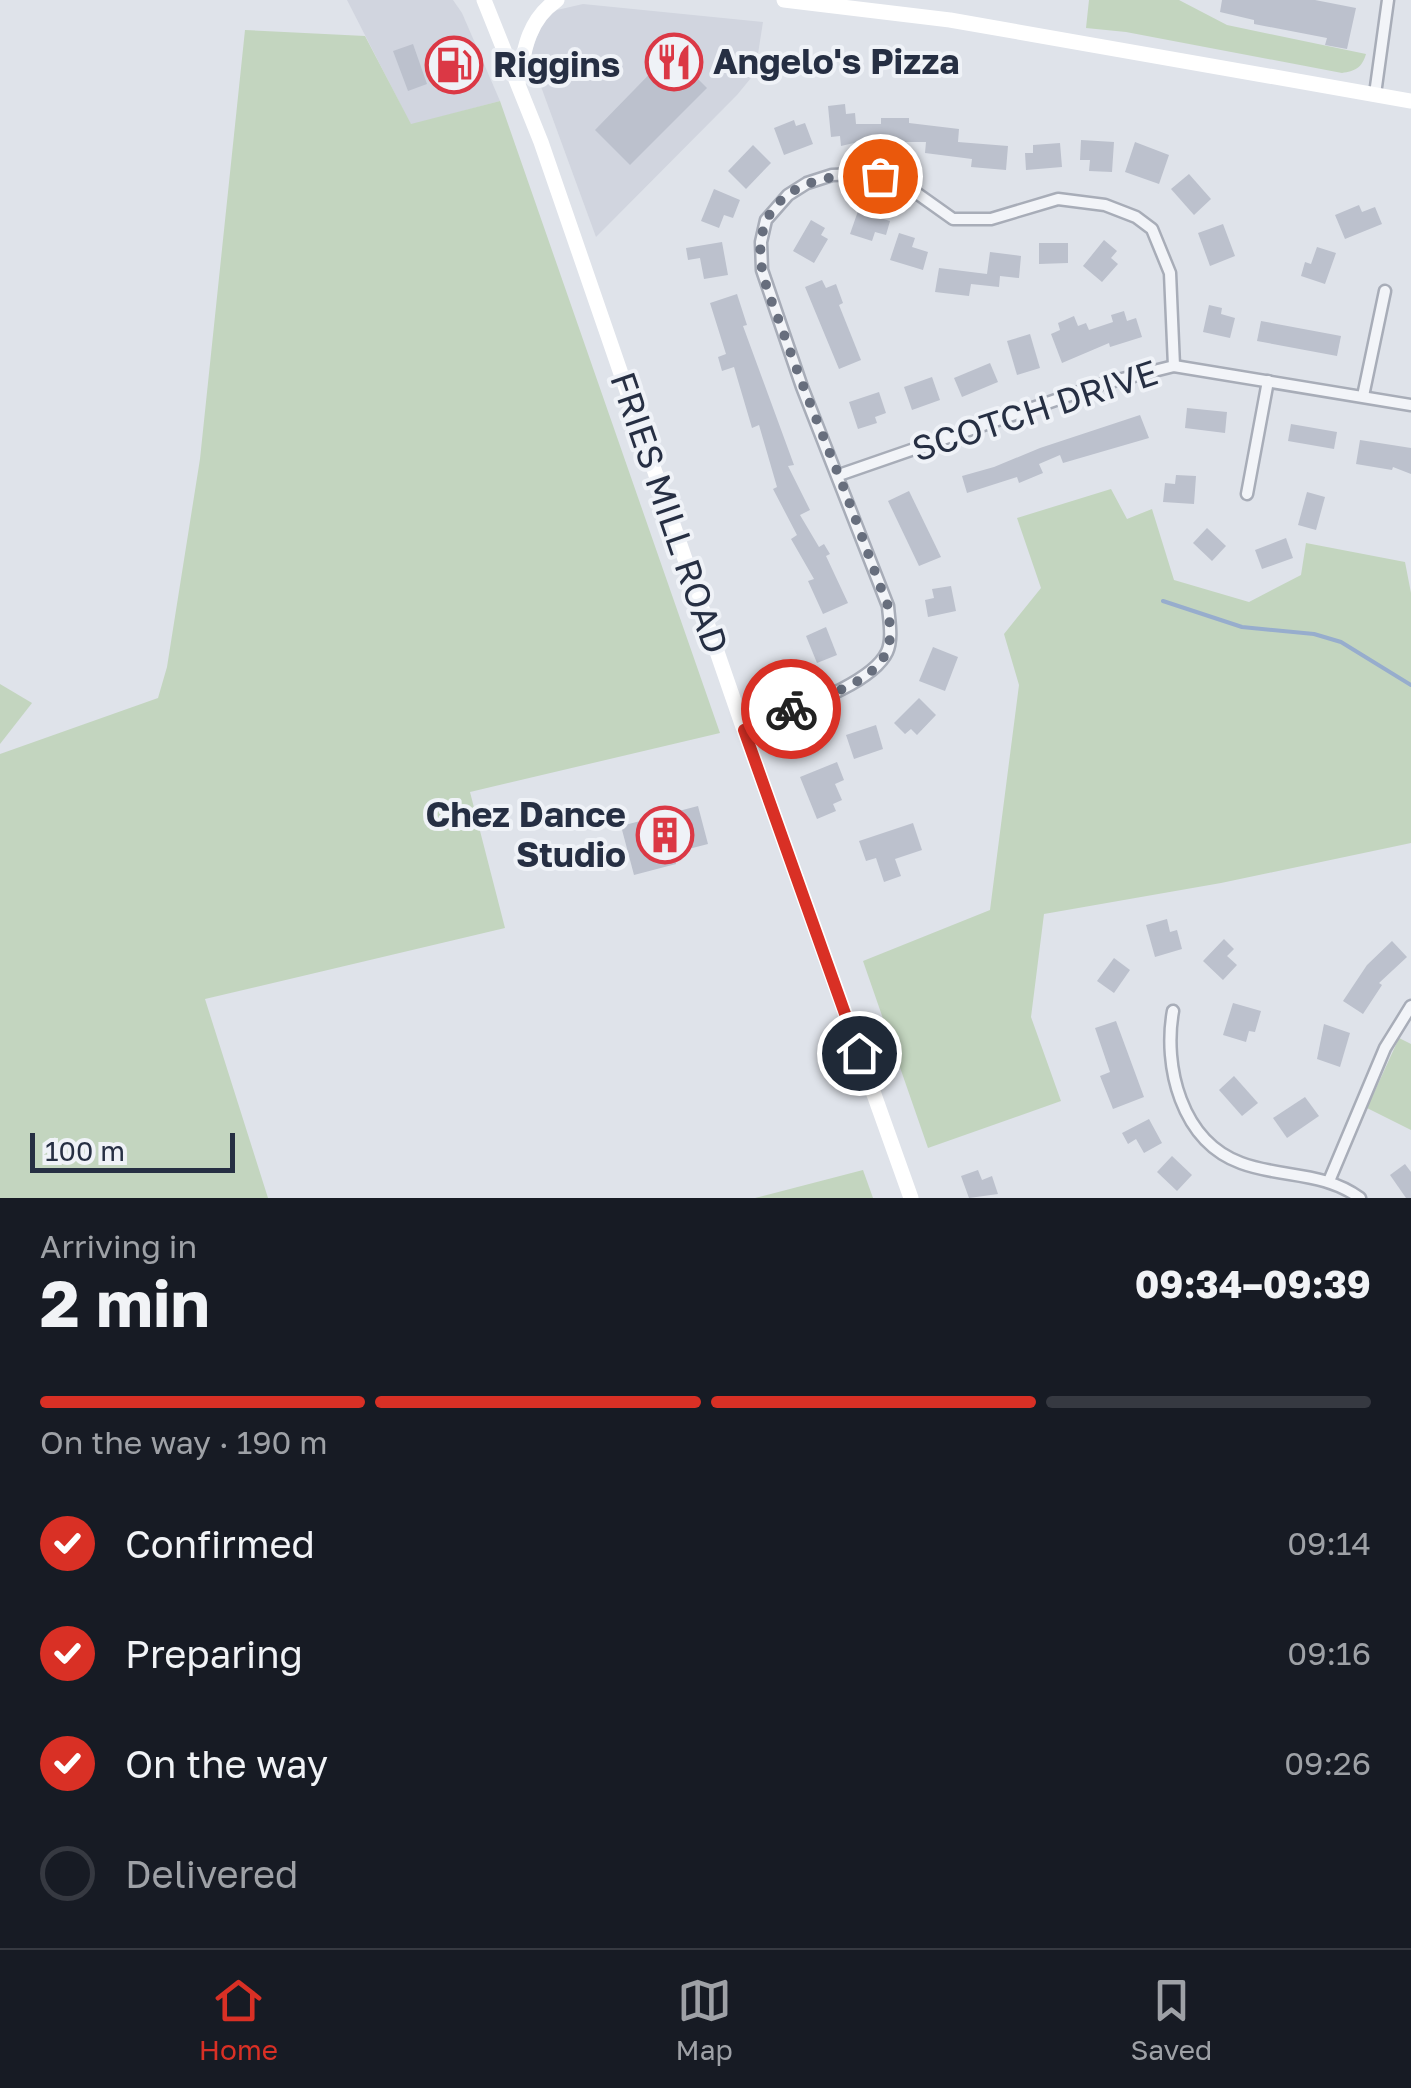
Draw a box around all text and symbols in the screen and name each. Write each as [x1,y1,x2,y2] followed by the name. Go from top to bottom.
[644,32,704,92] restaurant icon: Angelo's Pizza
[424,35,484,95] fuel station icon: Riggins
[713,40,960,82] place label: Angelo's Pizza
[493,43,620,85] place label: Riggins
[838,134,923,219] pin
[853,149,908,204] icon: bag
[907,351,1163,470] street label: SCOTCH DRIVE
[602,366,738,659] street label: FRIES MILL ROAD
[741,659,841,759] courier
[764,682,819,737] icon: bike
[426,793,626,875] place label: Chez Dance Studio
[635,805,695,865] building icon: Chez Dance Studio
[817,1011,902,1096] pin
[832,1026,887,1081] icon: home
[30,1128,235,1172] scale bar
[45,1134,125,1167] text: 100 m
[40,1227,197,1265] text: Arriving in
[1135,1261,1371,1306] text: 09:34–09:39
[40,1263,210,1341] text: 2 min
[40,1423,328,1461] text: On the way · 190 m
[40,1516,95,1571] icon: check
[125,1521,315,1566] text: Confirmed
[1287,1524,1371,1562] text: 09:14
[40,1626,95,1681] icon: check
[125,1631,303,1676] text: Preparing
[1287,1634,1371,1672] text: 09:16
[40,1736,95,1791] icon: check
[125,1741,328,1786] text: On the way
[1284,1744,1371,1782] text: 09:26
[125,1851,298,1896] text: Delivered
[199,1973,278,2066] tab: Home
[676,1973,733,2066] tab: Map
[1130,1973,1212,2066] tab: Saved

